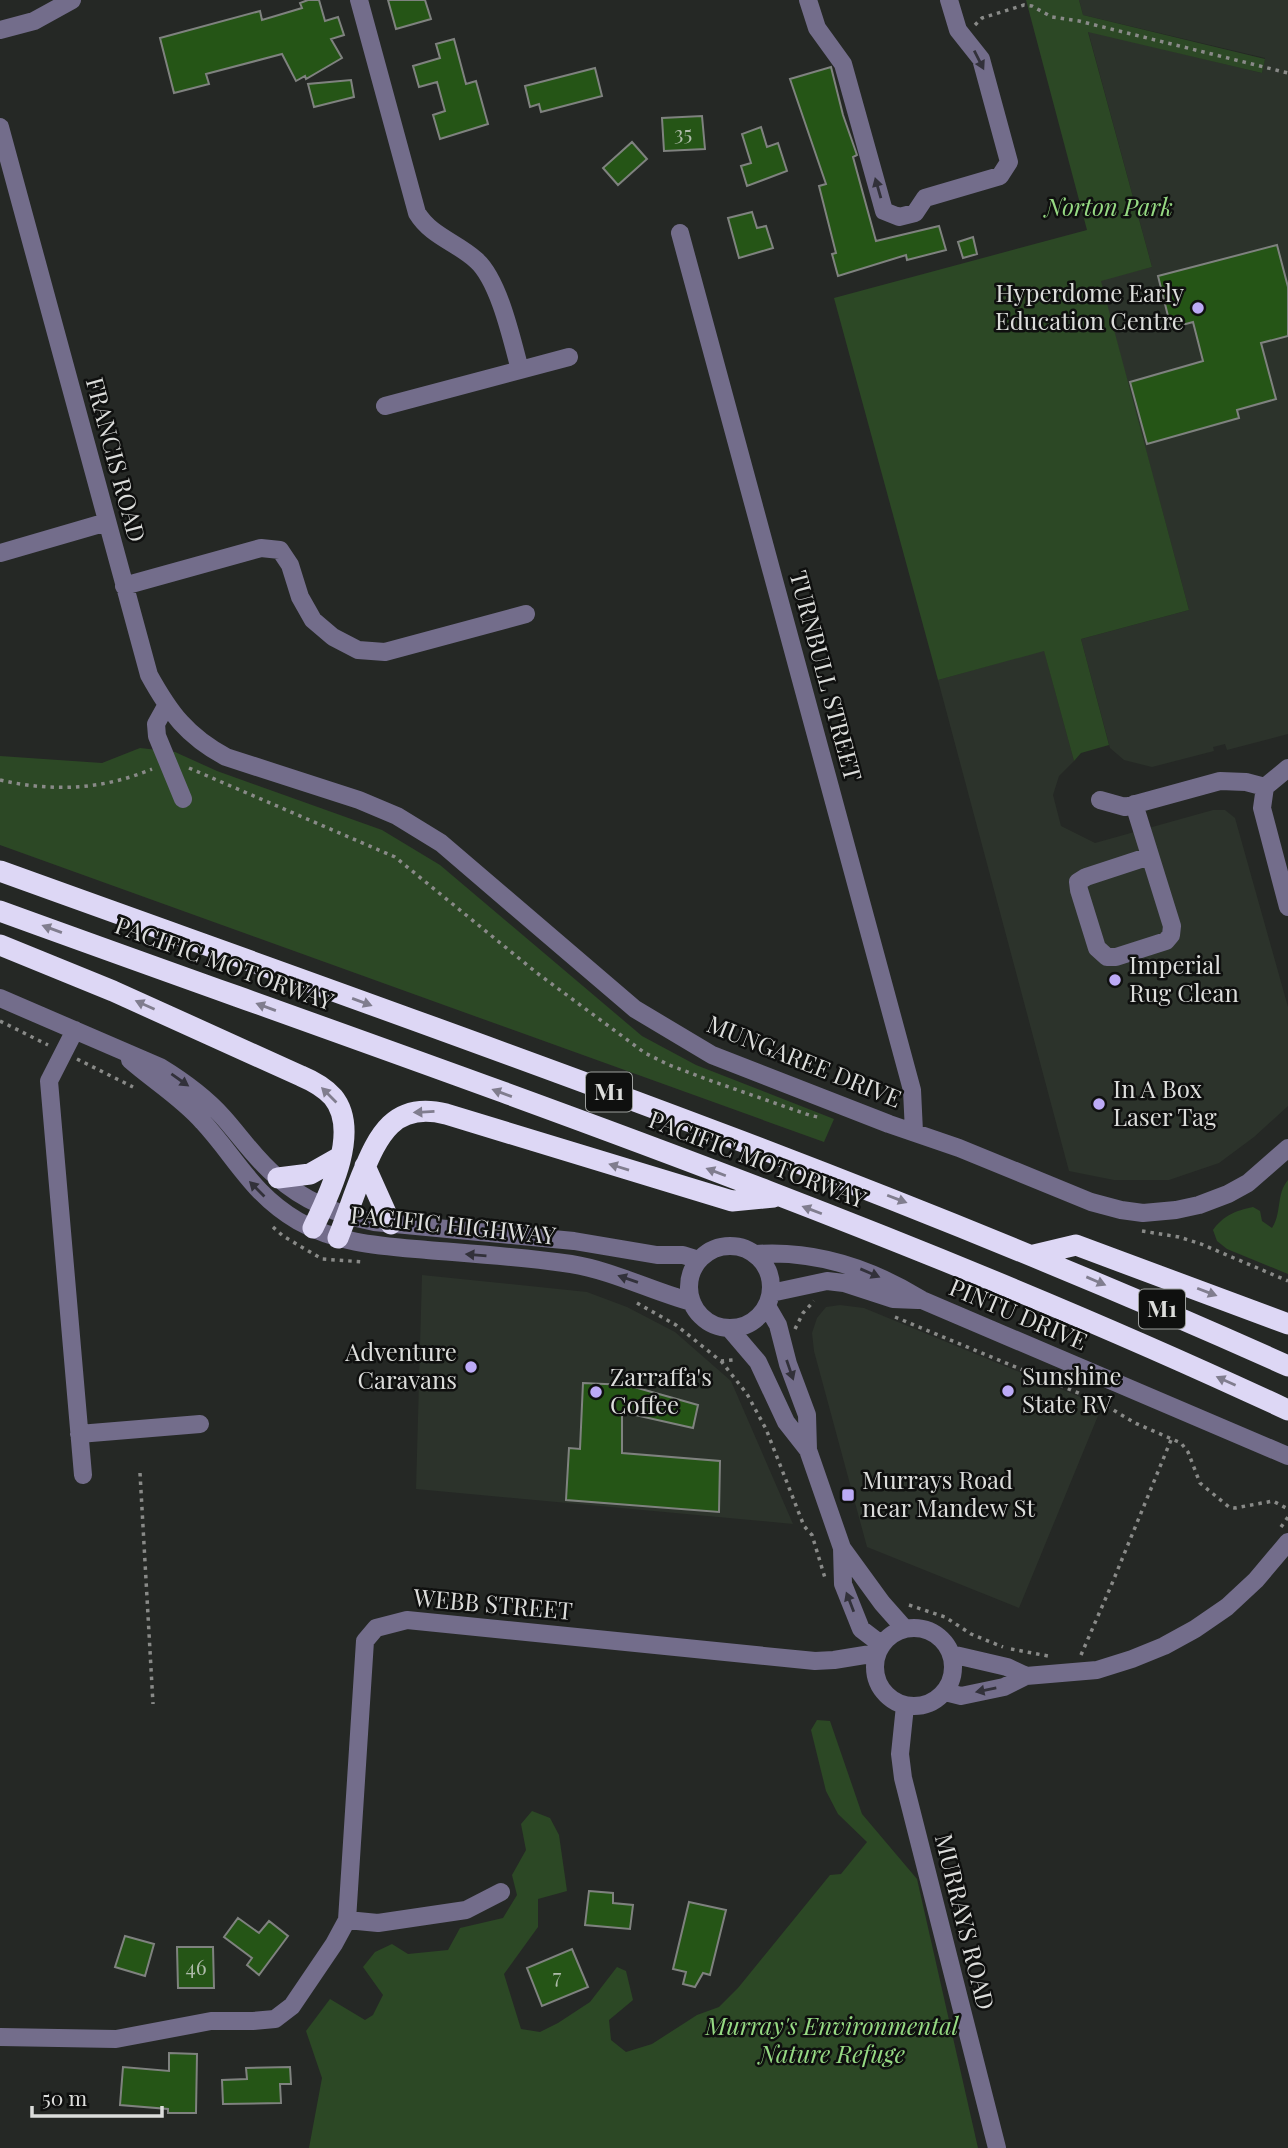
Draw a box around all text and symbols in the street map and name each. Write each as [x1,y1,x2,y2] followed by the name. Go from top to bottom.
[972,50,984,70] one-way arrow
[674,118,692,146] house number: 35
[872,177,883,199] one-way arrow
[1043,190,1173,222] park label: Norton Park
[995,276,1184,336] place label: Hyperdome Early Education Centre
[1190,300,1206,316] marker: Hyperdome Early Education Centre
[80,374,154,545] street label: FRANCIS ROAD
[783,567,870,784] street label: TURNBULL STREET
[111,908,339,1017] street label: PACIFIC MOTORWAY
[41,924,62,935] one-way arrow
[1129,948,1239,1008] place label: Imperial Rug Clean
[1107,972,1123,988] marker: Imperial Rug Clean
[351,997,372,1008] one-way arrow
[135,999,155,1011] one-way arrow
[255,1001,276,1012] one-way arrow
[703,1007,907,1114] street label: MUNGAREE DRIVE
[586,1072,632,1112] road number: M1
[1113,1072,1217,1132] place label: In A Box Laser Tag
[171,1073,189,1087] one-way arrow
[320,1086,337,1103] one-way arrow
[492,1087,513,1098] one-way arrow
[1091,1096,1107,1112] marker: In A Box Laser Tag
[644,1102,872,1215] street label: PACIFIC MOTORWAY
[413,1107,435,1118] one-way arrow
[608,1161,629,1171] one-way arrow
[705,1167,726,1178] one-way arrow
[250,1181,266,1198] one-way arrow
[886,1194,907,1205] one-way arrow
[349,1197,558,1251] street label: PACIFIC HIGHWAY
[802,1204,823,1215] one-way arrow
[465,1249,487,1260] one-way arrow
[860,1268,881,1279] one-way arrow
[945,1270,1093,1357] street label: PINTU DRIVE
[618,1273,639,1284] one-way arrow
[1086,1276,1107,1287] one-way arrow
[1196,1287,1217,1298] one-way arrow
[1139,1290,1185,1328] road number: M1
[344,1335,457,1395] place label: Adventure Caravans
[463,1359,479,1375] marker: Adventure Caravans
[785,1359,796,1380] one-way arrow
[1022,1359,1122,1419] place label: Sunshine State RV
[610,1360,712,1420] place label: Zarraffa's Coffee
[1215,1376,1236,1387] one-way arrow
[1000,1383,1016,1399] marker: Sunshine State RV
[588,1384,604,1400] marker: Zarraffa's Coffee
[862,1463,1035,1523] place label: Murrays Road near Mandew St
[840,1487,856,1503] marker: Murrays Road near Mandew St
[411,1580,574,1626] street label: WEBB STREET
[844,1592,855,1613] one-way arrow
[975,1685,997,1696] one-way arrow
[929,1830,1003,2013] street label: MURRAYS ROAD
[185,1952,207,1980] house number: 46
[553,1961,562,1989] house number: 7
[705,2009,960,2069] park label: Murray's Environmental Nature Refuge
[32,2074,161,2118] scale bar
[42,2083,88,2111] text: 50 m

